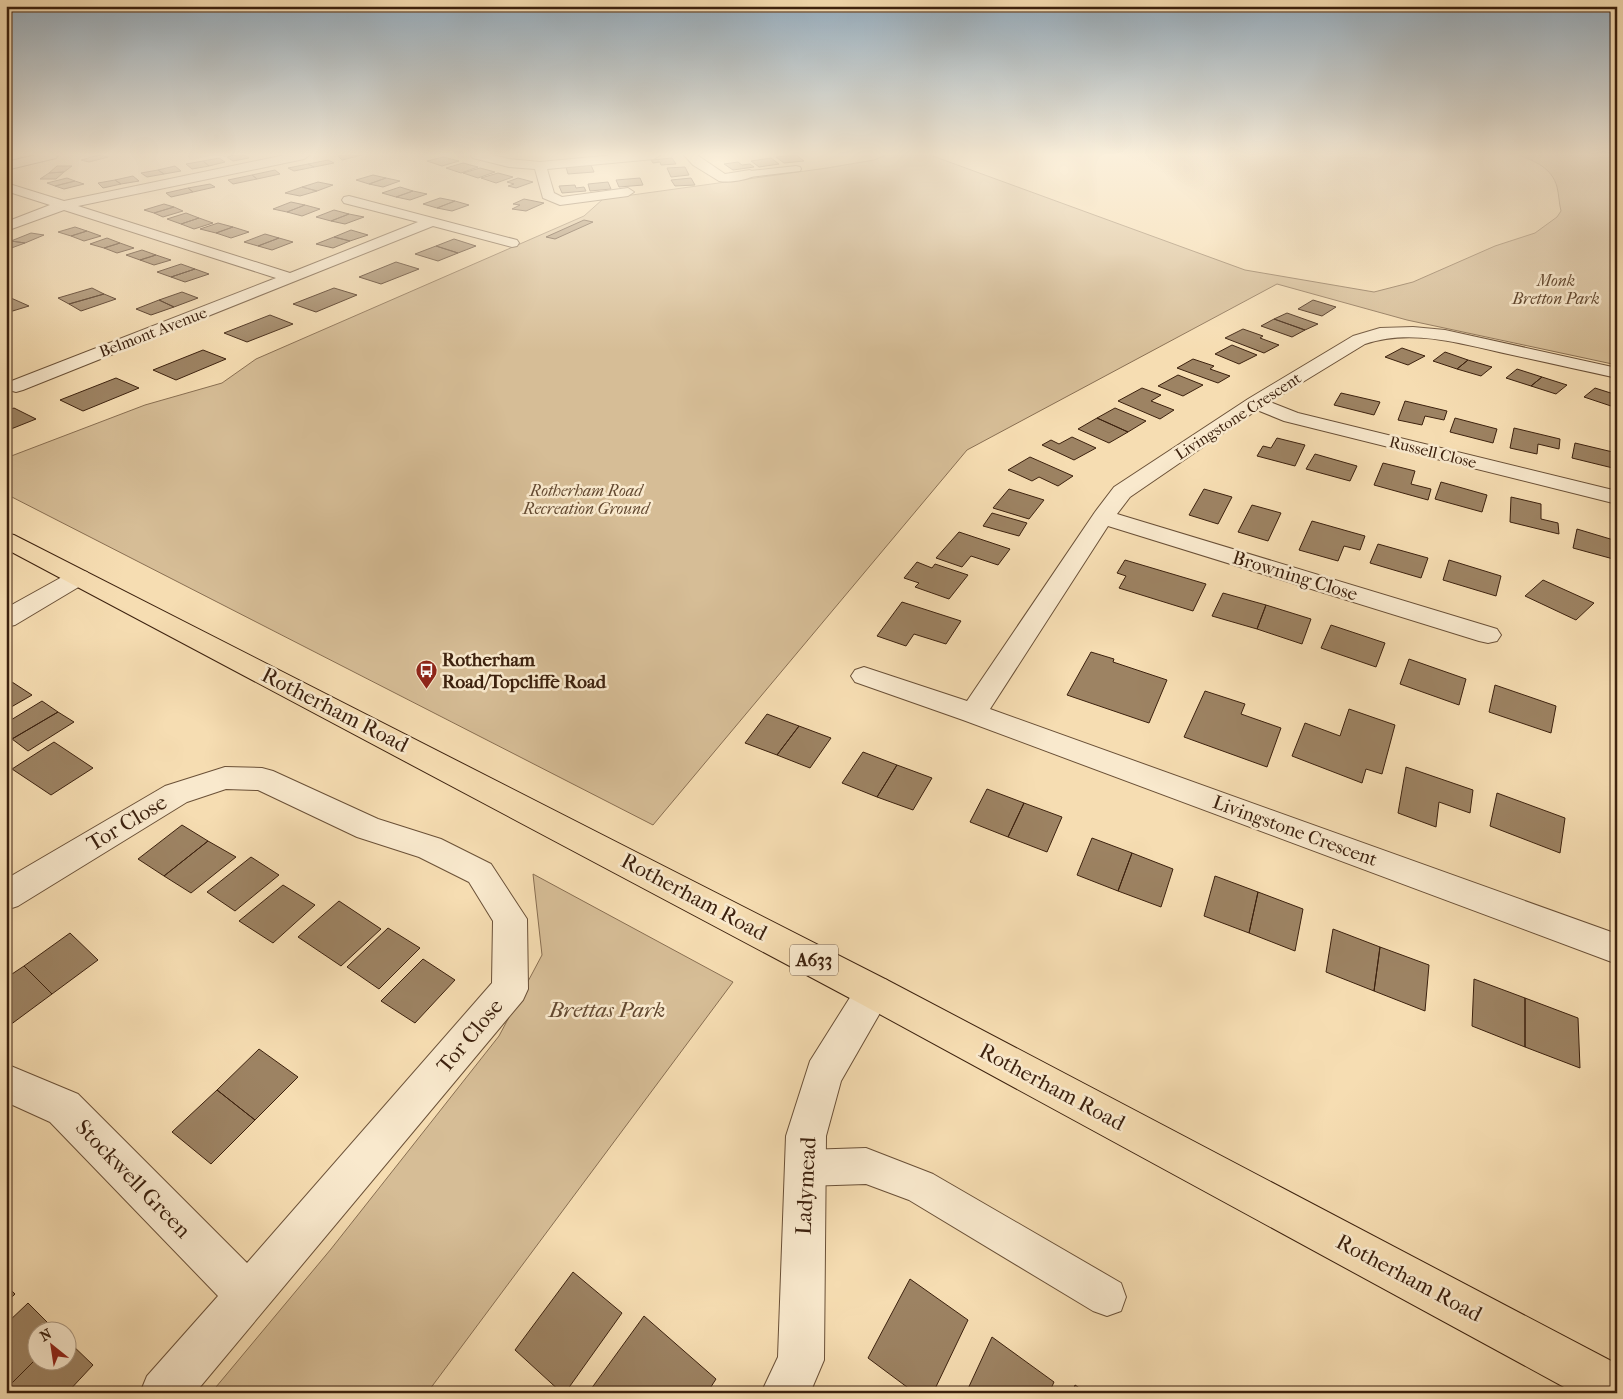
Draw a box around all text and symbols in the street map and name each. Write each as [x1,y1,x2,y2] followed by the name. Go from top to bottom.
[1511,271,1600,308] park label: Monk Bretton Park
[96,303,210,361] street label: Belmont Avenue
[1172,368,1305,464] street label: Livingstone Crescent
[1387,432,1479,472] street label: Russell Close
[522,481,651,518] park label: Rotherham Road Recreation Ground
[1230,547,1360,605] street label: Browning Close
[442,649,607,693] place label: Rotherham Road/Topcliffe Road
[414,659,438,690] bus stop icon: Rotherham Road/Topcliffe Road
[257,662,414,759] street label: Rotherham Road
[82,789,172,857] street label: Tor Close
[1210,791,1380,871] street label: Livingstone Crescent
[617,848,772,947] street label: Rotherham Road
[790,944,838,976] road number: A633
[432,994,509,1078] street label: Tor Close
[548,997,665,1023] park label: Brettas Park
[975,1038,1130,1137] street label: Rotherham Road
[70,1114,196,1244] street label: Stockwell Green
[790,1135,822,1236] street label: Ladymead
[1332,1229,1487,1328] street label: Rotherham Road
[28,1322,78,1372] north arrow
[37,1325,55,1345] text: N

